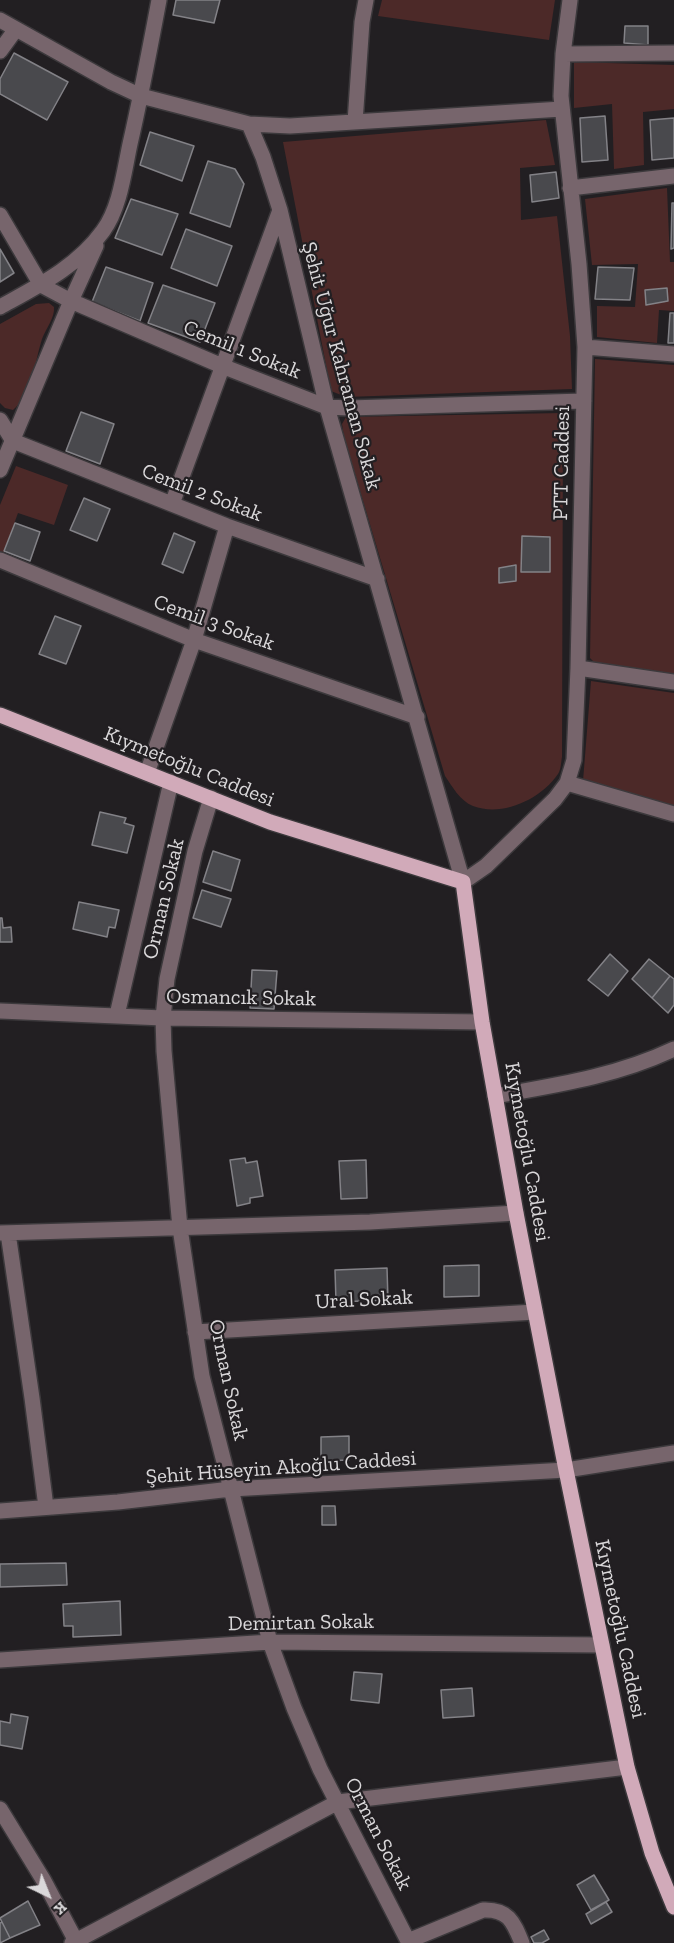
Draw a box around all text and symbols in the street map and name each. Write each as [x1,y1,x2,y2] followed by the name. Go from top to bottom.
[296,239,386,493] street label: Şehit Uğur Kahraman Sokak
[180,315,304,385] street label: Cemil 1 Sokak
[548,406,576,520] street label: PTT Caddesi
[138,458,266,528] street label: Cemil 2 Sokak
[150,589,278,657] street label: Cemil 3 Sokak
[100,721,278,813] street label: Kıymetoğlu Caddesi
[138,836,190,962] street label: Orman Sokak
[166,984,316,1012] street label: Osmancık Sokak
[499,1060,555,1244] street label: Kıymetoğlu Caddesi
[314,1285,414,1315] street label: Ural Sokak
[203,1317,253,1443] street label: Orman Sokak
[145,1446,417,1490] street label: Şehit Hüseyin Akoğlu Caddesi
[589,1537,651,1721] street label: Kıymetoğlu Caddesi
[228,1609,374,1637] street label: Demirtan Sokak
[339,1773,417,1895] street label: Orman Sokak
[18,1865,78,1925] north arrow
[50,1898,71,1919] text: K

